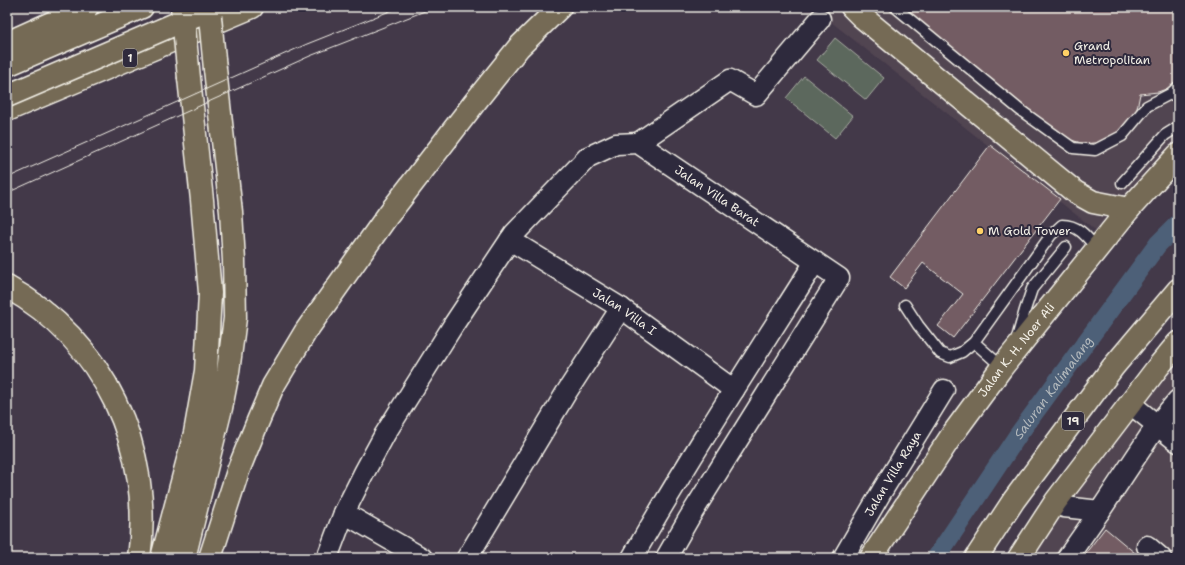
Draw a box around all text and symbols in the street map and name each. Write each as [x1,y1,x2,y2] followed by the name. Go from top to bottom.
[1074,38,1150,68] place label: Grand Metropolitan
[1061,48,1071,58] marker: Grand Metropolitan
[123,49,137,67] road number: 1
[672,162,763,230] street label: Jalan Villa Barat
[988,223,1071,239] place label: M Gold Tower
[975,226,985,236] marker: M Gold Tower
[589,284,660,339] street label: Jalan Villa I
[975,300,1058,400] street label: Jalan K. H. Noer Ali
[1010,333,1097,442] water label: Saluran Kalimalang
[1062,412,1084,430] road number: 19
[861,428,925,519] street label: Jalan Villa Raya

